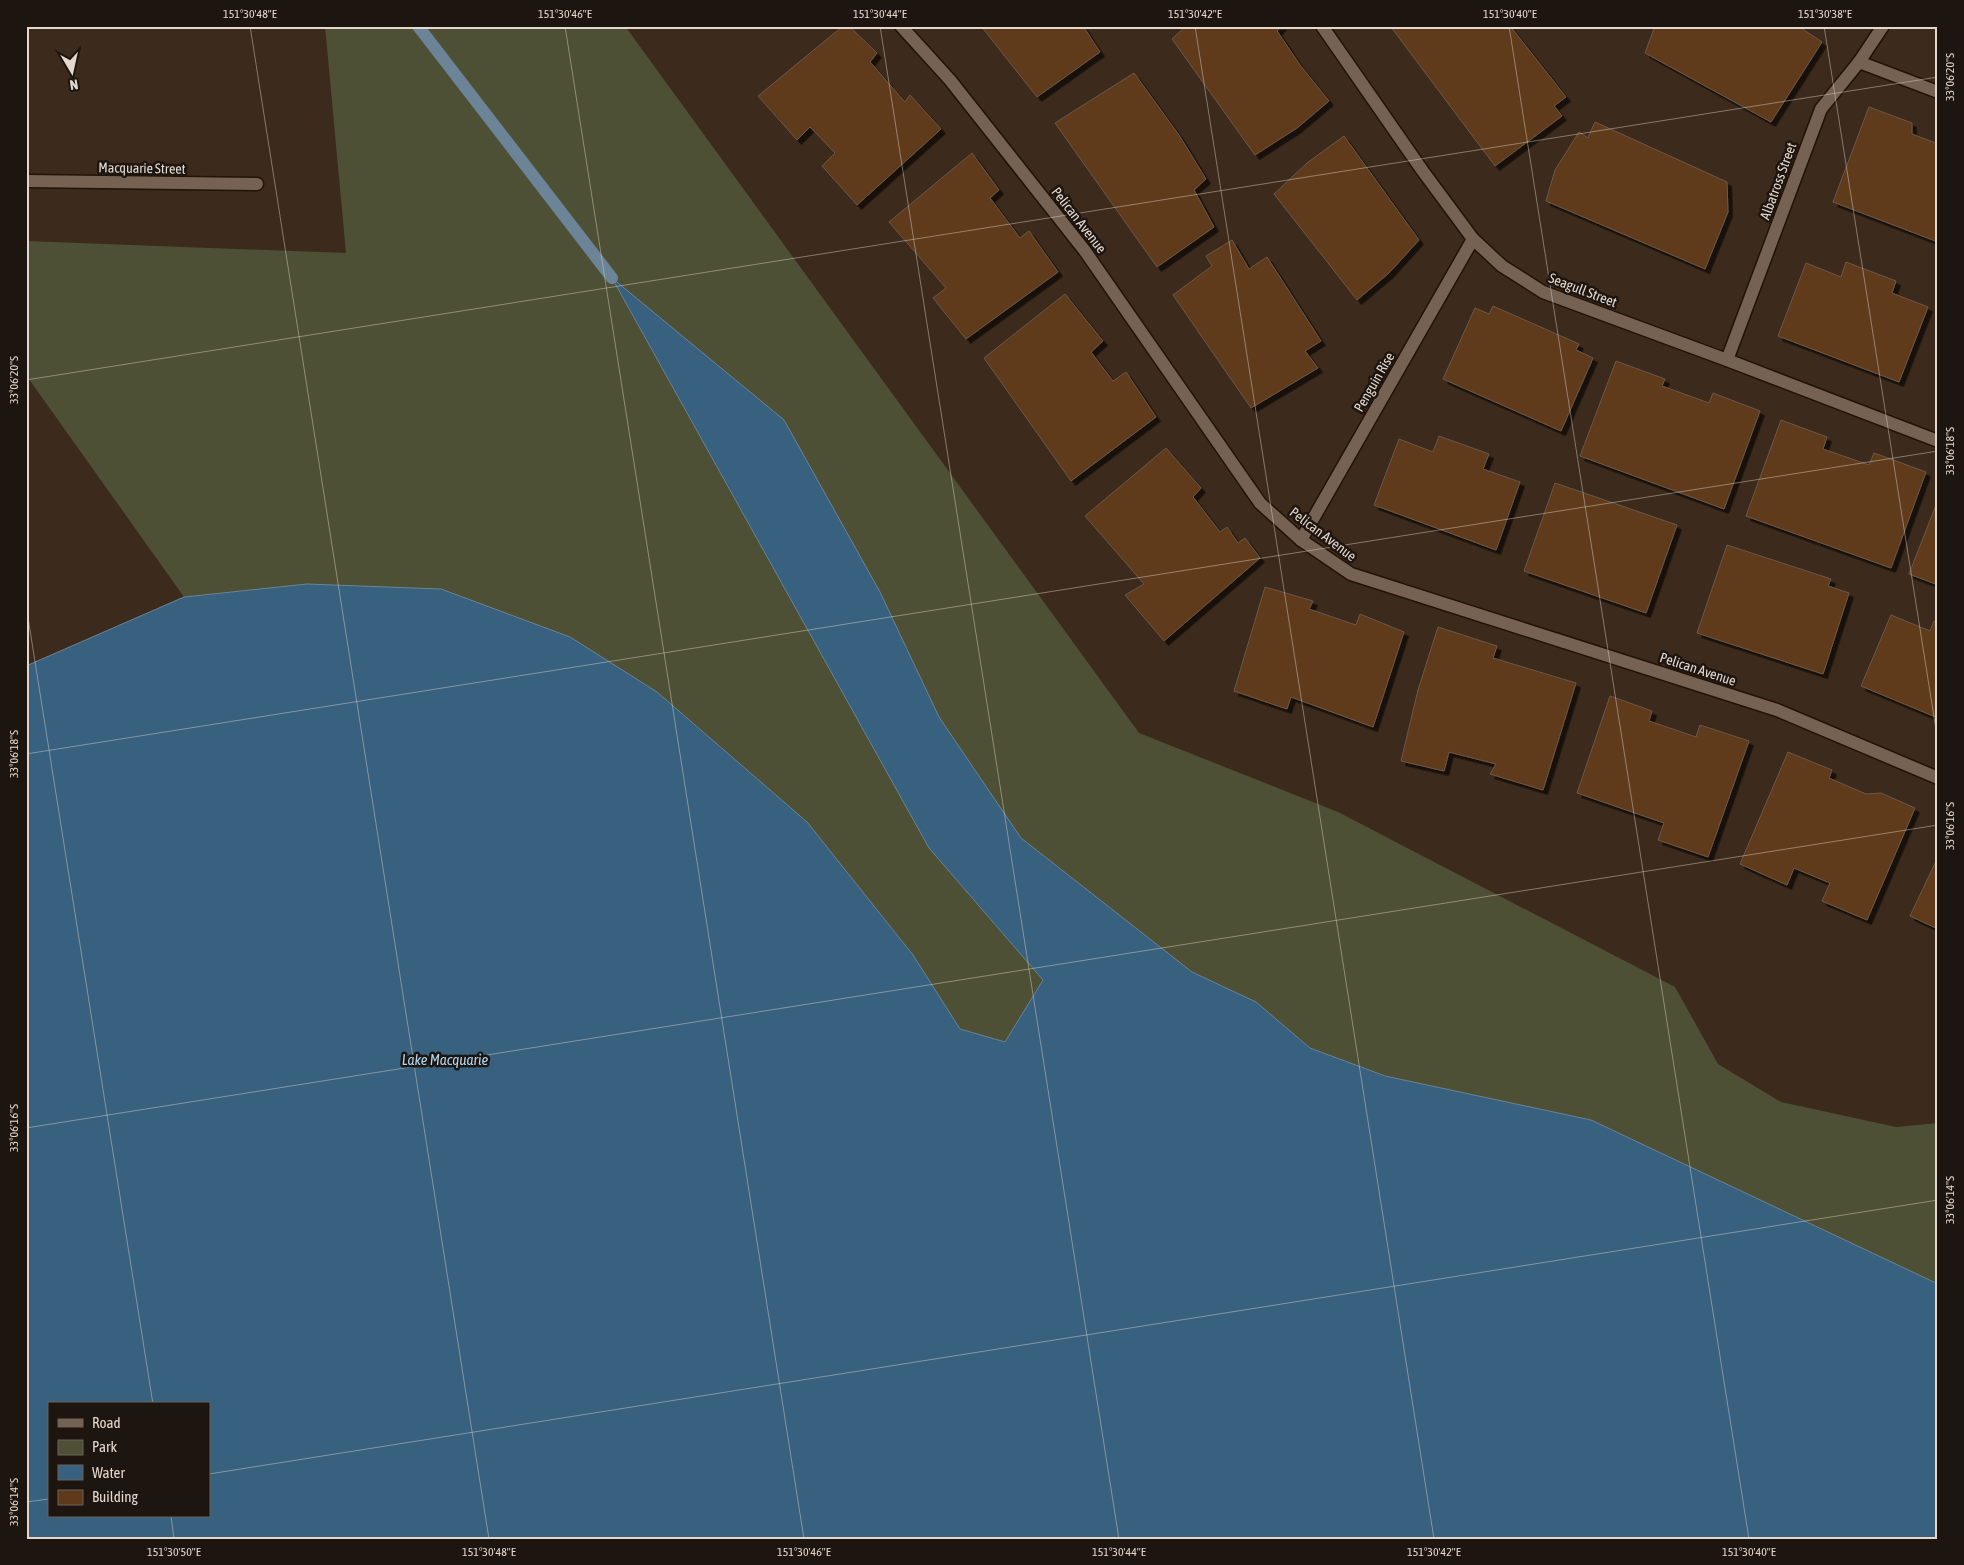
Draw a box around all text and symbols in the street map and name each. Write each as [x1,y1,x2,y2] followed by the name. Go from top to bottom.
[223,7,277,21] text: 151°30'48"E
[538,7,592,21] text: 151°30'46"E
[853,7,907,21] text: 151°30'44"E
[1168,7,1222,21] text: 151°30'42"E
[1483,7,1537,21] text: 151°30'40"E
[1798,7,1852,21] text: 151°30'38"E
[48,48,98,98] north arrow
[1943,53,1957,101] text: 33°06'20"S
[69,76,79,93] text: N
[1757,140,1799,222] street label: Albatross Street
[98,159,186,177] street label: Macquarie Street
[1048,184,1110,256] street label: Pelican Avenue
[1547,270,1619,310] street label: Seagull Street
[1351,349,1397,415] street label: Penguin Rise
[7,356,21,404] text: 33°06'20"S
[1943,427,1957,475] text: 33°06'18"S
[1287,504,1359,564] street label: Pelican Avenue
[1658,649,1738,689] street label: Pelican Avenue
[7,730,21,778] text: 33°06'18"S
[1943,802,1957,850] text: 33°06'16"S
[402,1051,488,1068] water label: Lake Macquarie
[7,1104,21,1152] text: 33°06'16"S
[1943,1176,1957,1224] text: 33°06'14"S
[48,1402,210,1518] legend
[92,1414,121,1431] text: Road
[92,1438,117,1455] text: Park
[92,1464,125,1481] text: Water
[7,1478,21,1526] text: 33°06'14"S
[92,1488,138,1505] text: Building
[147,1545,201,1559] text: 151°30'50"E
[462,1545,516,1559] text: 151°30'48"E
[777,1545,831,1559] text: 151°30'46"E
[1092,1545,1146,1559] text: 151°30'44"E
[1407,1545,1461,1559] text: 151°30'42"E
[1722,1545,1776,1559] text: 151°30'40"E

